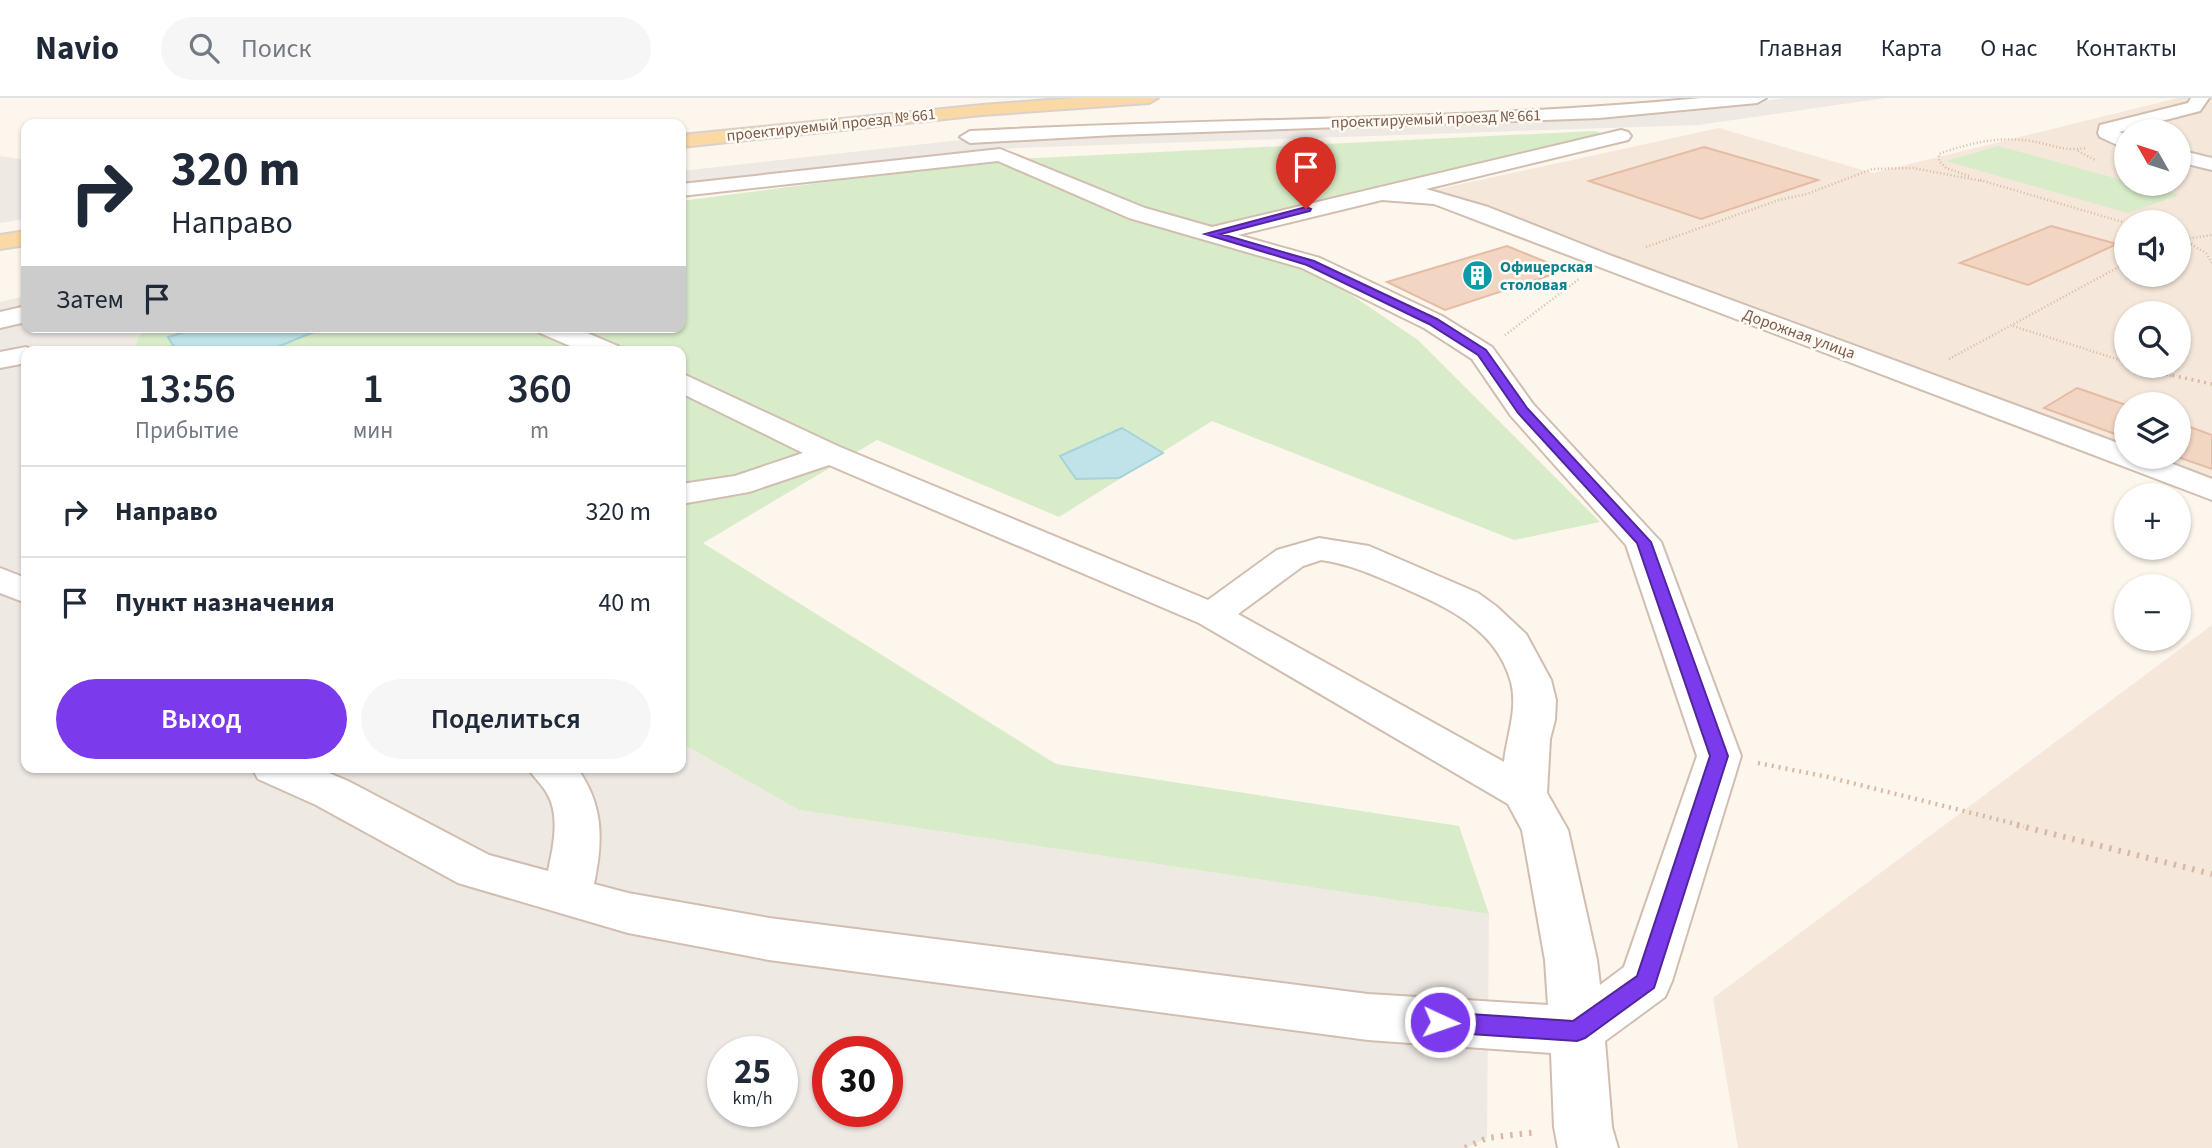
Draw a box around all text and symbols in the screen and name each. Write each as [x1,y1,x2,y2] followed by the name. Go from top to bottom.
[161,17,651,80] search box
[35,25,119,72] text: Navio
[185,29,223,67] icon: search
[241,30,311,67] text: Поиск
[1758,31,1843,66] text: Главная
[1881,31,1942,66] text: Карта
[1980,31,2037,66] text: О нас
[2075,31,2177,66] text: Контакты
[725,103,937,147] street label: проектируемый проезд № 661
[1330,104,1542,134] street label: проектируемый проезд № 661
[2114,119,2191,196] north arrow
[2114,119,2191,651] map controls
[171,135,300,205] text: 320 m
[1276,137,1336,209] pin
[56,147,147,238] icon: right
[1287,148,1325,186] icon: arrive
[171,200,293,246] text: Направо
[2114,210,2191,287] button: sound
[1500,256,1593,296] place label: Офицерская столовая
[1460,259,1494,293] building icon: Офицерская столовая
[138,280,176,318] icon: arrive
[56,281,124,318] text: Затем
[2114,301,2191,378] button: search
[1740,303,1858,365] street label: Дорожная улица
[138,359,236,419] text: 13:56
[362,359,384,419] text: 1
[507,359,572,419] text: 360
[2114,392,2191,469] button: layers
[135,414,239,447] text: Прибытие
[353,414,393,447] text: мин
[530,414,549,447] text: m
[2114,483,2191,560] button: +
[56,493,94,531] icon: right
[115,493,218,530] text: Направо
[585,493,651,530] text: 320 m
[2114,574,2191,651] button: −
[56,584,94,622] icon: arrive
[115,584,335,621] text: Пункт назначения
[598,584,651,621] text: 40 m
[56,679,347,759] button: Выход
[361,679,651,759] button: Поделиться
[1403,985,1477,1059] position arrow
[812,1036,903,1127] speed limit sign: 30
[734,1047,771,1097] text: 25
[733,1086,772,1111] text: km/h

